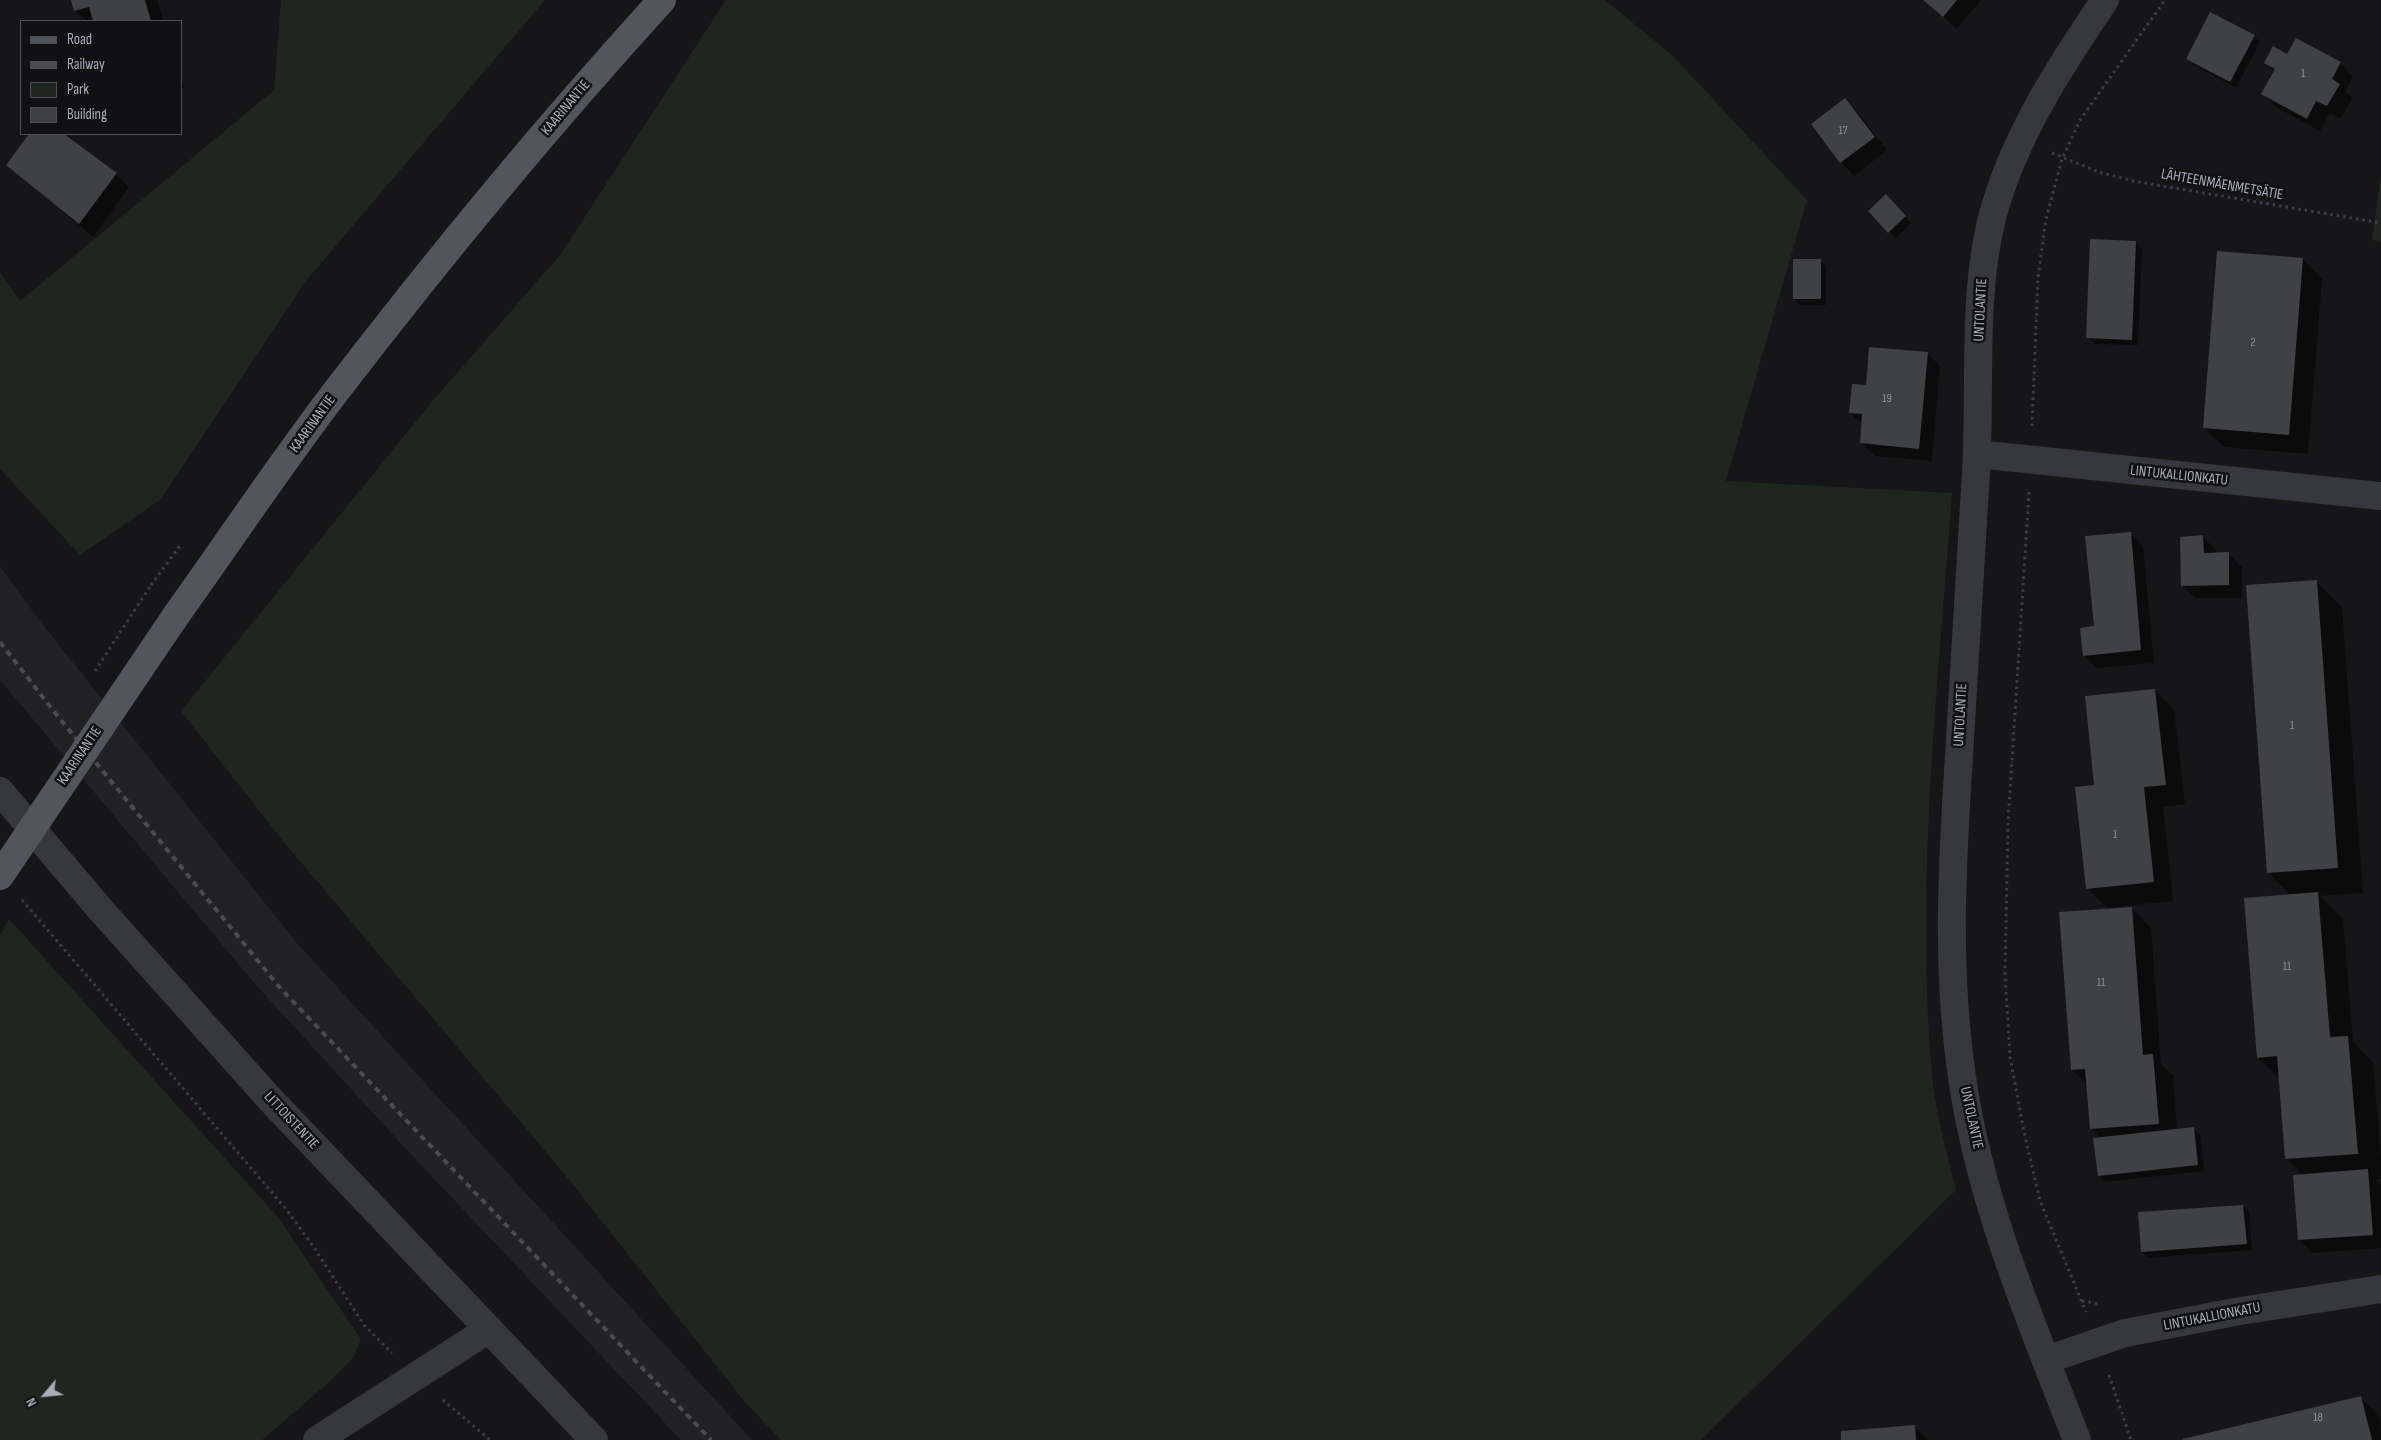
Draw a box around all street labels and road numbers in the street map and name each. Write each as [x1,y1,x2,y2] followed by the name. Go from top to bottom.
[538,77,594,139] street label: KAARINANTIE
[2160,165,2284,205] street label: LÄHTEENMÄENMETSÄTIE
[1970,278,1992,342] street label: UNTOLANTIE
[286,392,340,456] street label: KAARINANTIE
[2129,462,2229,490] street label: LINTUKALLIONKATU
[1950,683,1972,747] street label: UNTOLANTIE
[54,723,106,789] street label: KAARINANTIE
[1956,1085,1986,1151] street label: UNTOLANTIE
[260,1088,322,1154] street label: LITTOISTENTIE
[2162,1299,2262,1335] street label: LINTUKALLIONKATU

